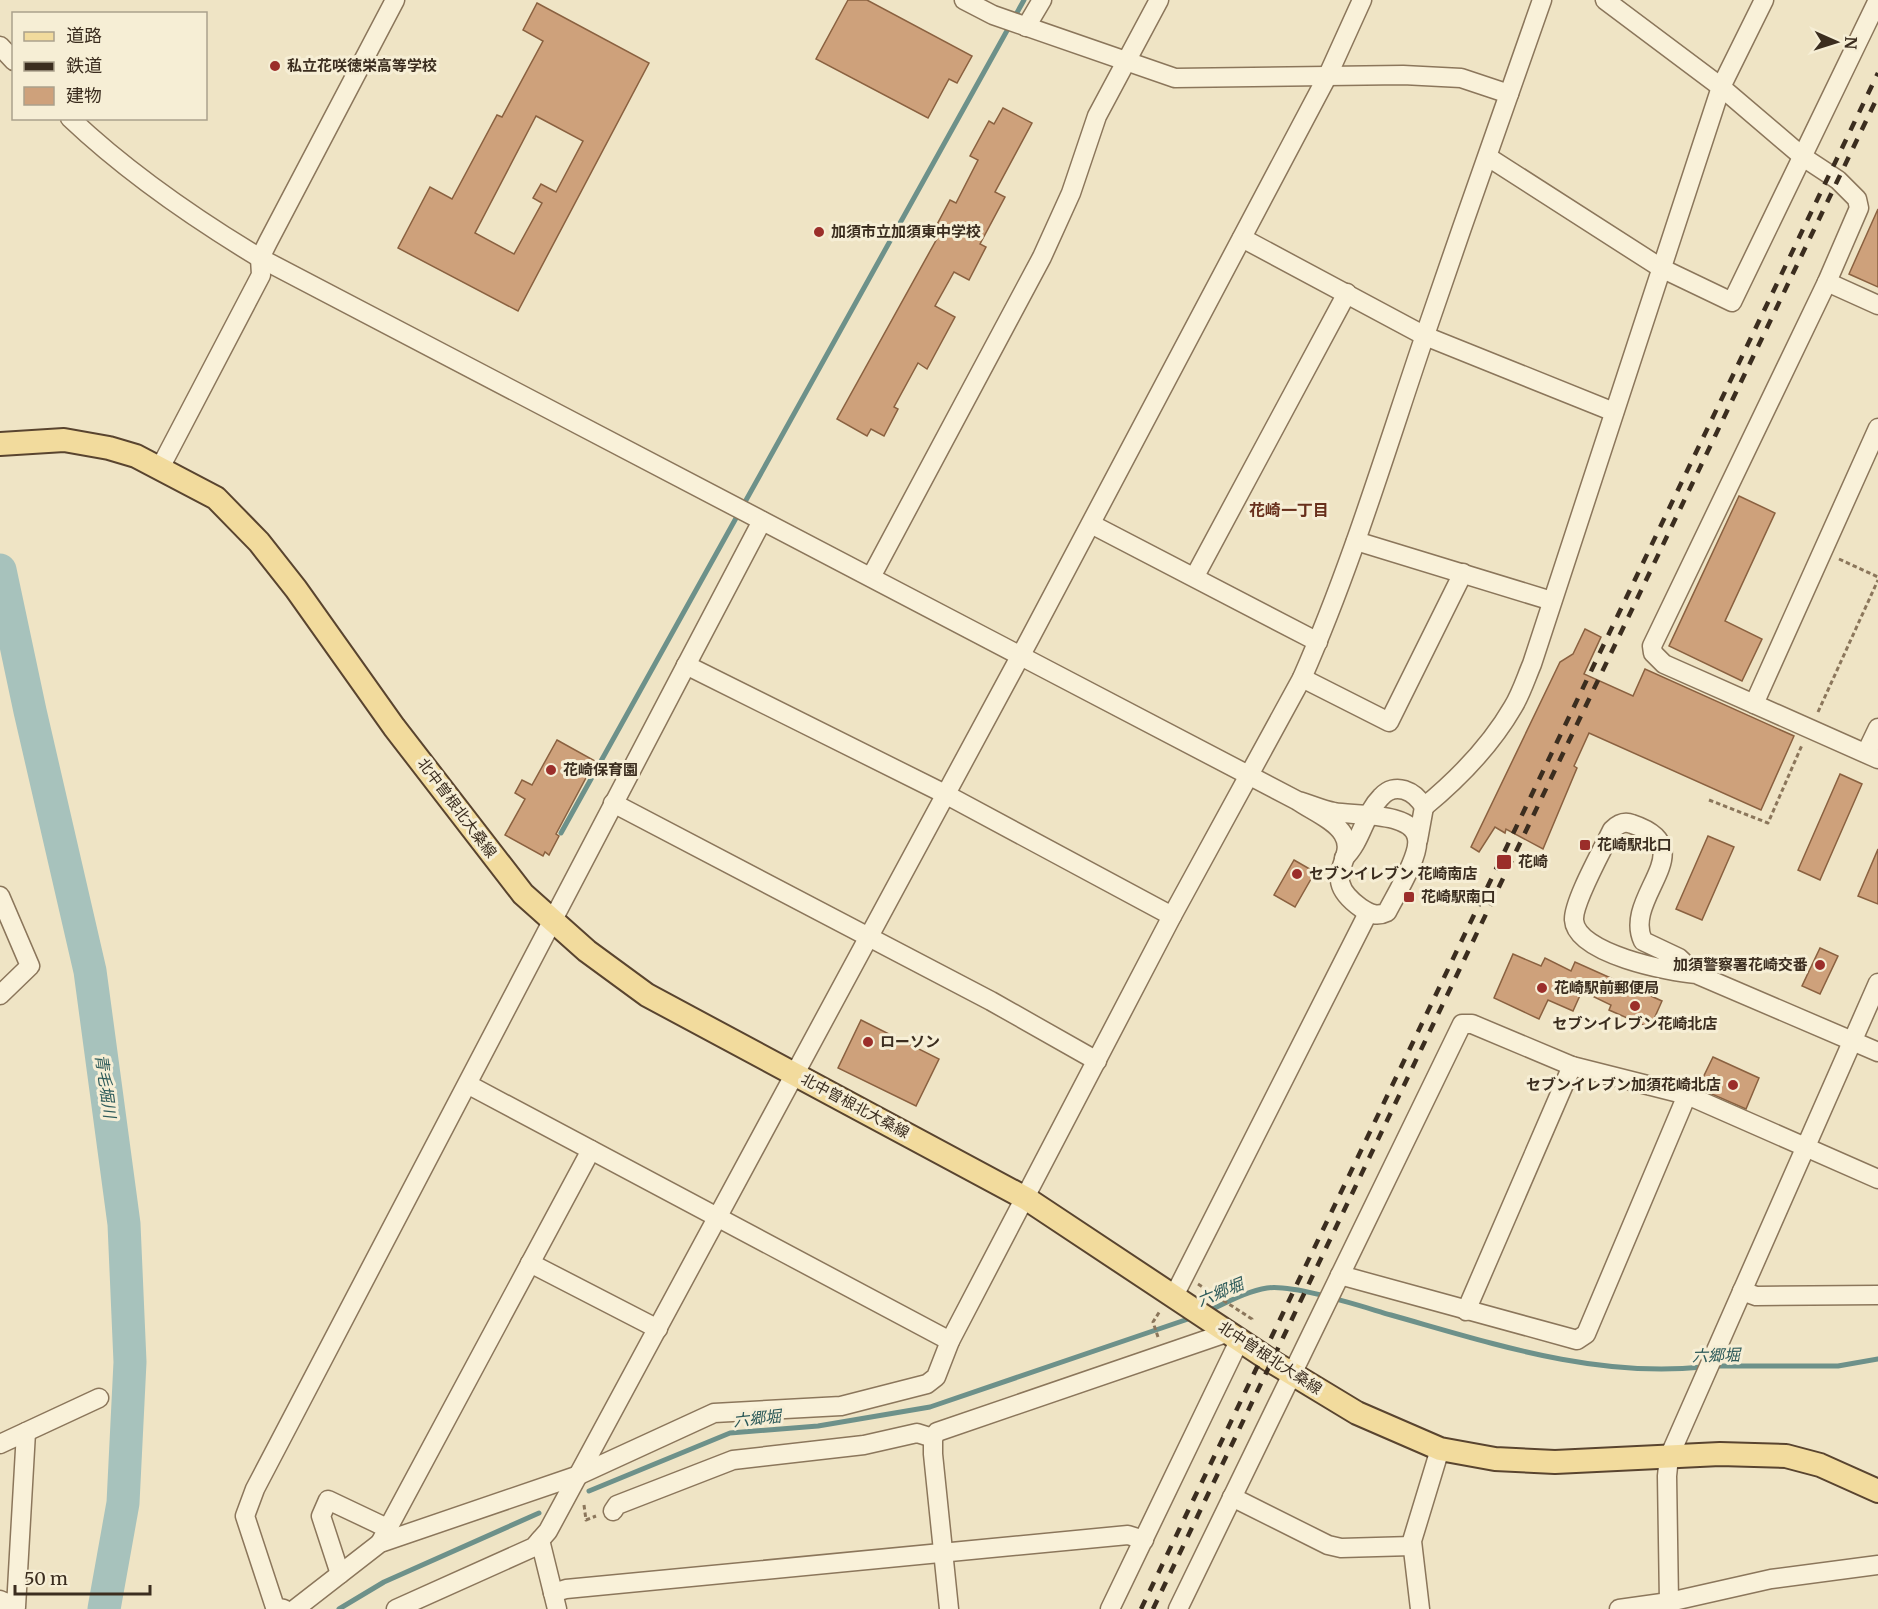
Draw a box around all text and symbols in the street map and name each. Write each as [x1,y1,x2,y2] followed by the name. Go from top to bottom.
[12,12,207,120] legend
[1806,12,1866,72] north arrow
[66,24,102,47] text: 道路
[1841,36,1861,50] text: N
[66,54,102,77] text: 鉄道
[287,56,437,75] place label: 私立花咲徳栄高等学校
[268,59,282,73] marker: 私立花咲徳栄高等学校
[66,84,102,107] text: 建物
[831,222,981,241] place label: 加須市立加須東中学校
[812,225,826,239] marker: 加須市立加須東中学校
[1249,500,1329,520] district label: 花崎一丁目
[414,754,501,861] street label: 北中曽根北大桑線
[563,760,638,779] place label: 花崎保育園
[544,763,558,777] marker: 花崎保育園
[1597,835,1672,854] place label: 花崎駅北口
[1578,838,1592,852] marker: 花崎駅北口
[1518,852,1548,871] place label: 花崎
[1495,853,1513,871] marker: 花崎
[1309,864,1478,883] place label: セブンイレブン 花崎南店
[1290,867,1304,881] marker: セブンイレブン 花崎南店
[1421,887,1496,906] place label: 花崎駅南口
[1402,890,1416,904] marker: 花崎駅南口
[1673,955,1808,974] place label: 加須警察署花崎交番
[1813,958,1827,972] marker: 加須警察署花崎交番
[1554,978,1659,997] place label: 花崎駅前郵便局
[1535,981,1549,995] marker: 花崎駅前郵便局
[1628,999,1642,1013] marker: セブンイレブン花崎北店
[1552,1014,1718,1033] place label: セブンイレブン花崎北店
[880,1032,940,1051] place label: ローソン
[861,1035,875,1049] marker: ローソン
[92,1053,121,1121] water label: 青毛堀川
[798,1069,913,1142] street label: 北中曽根北大桑線
[1526,1075,1721,1094] place label: セブンイレブン加須花崎北店
[1726,1078,1740,1092] marker: セブンイレブン加須花崎北店
[1194,1273,1249,1310] water label: 六郷堀
[1215,1317,1326,1398] street label: 北中曽根北大桑線
[1692,1345,1743,1365] water label: 六郷堀
[732,1405,785,1430] water label: 六郷堀
[15,1558,150,1596] scale bar
[24,1567,68,1590] text: 50 m

